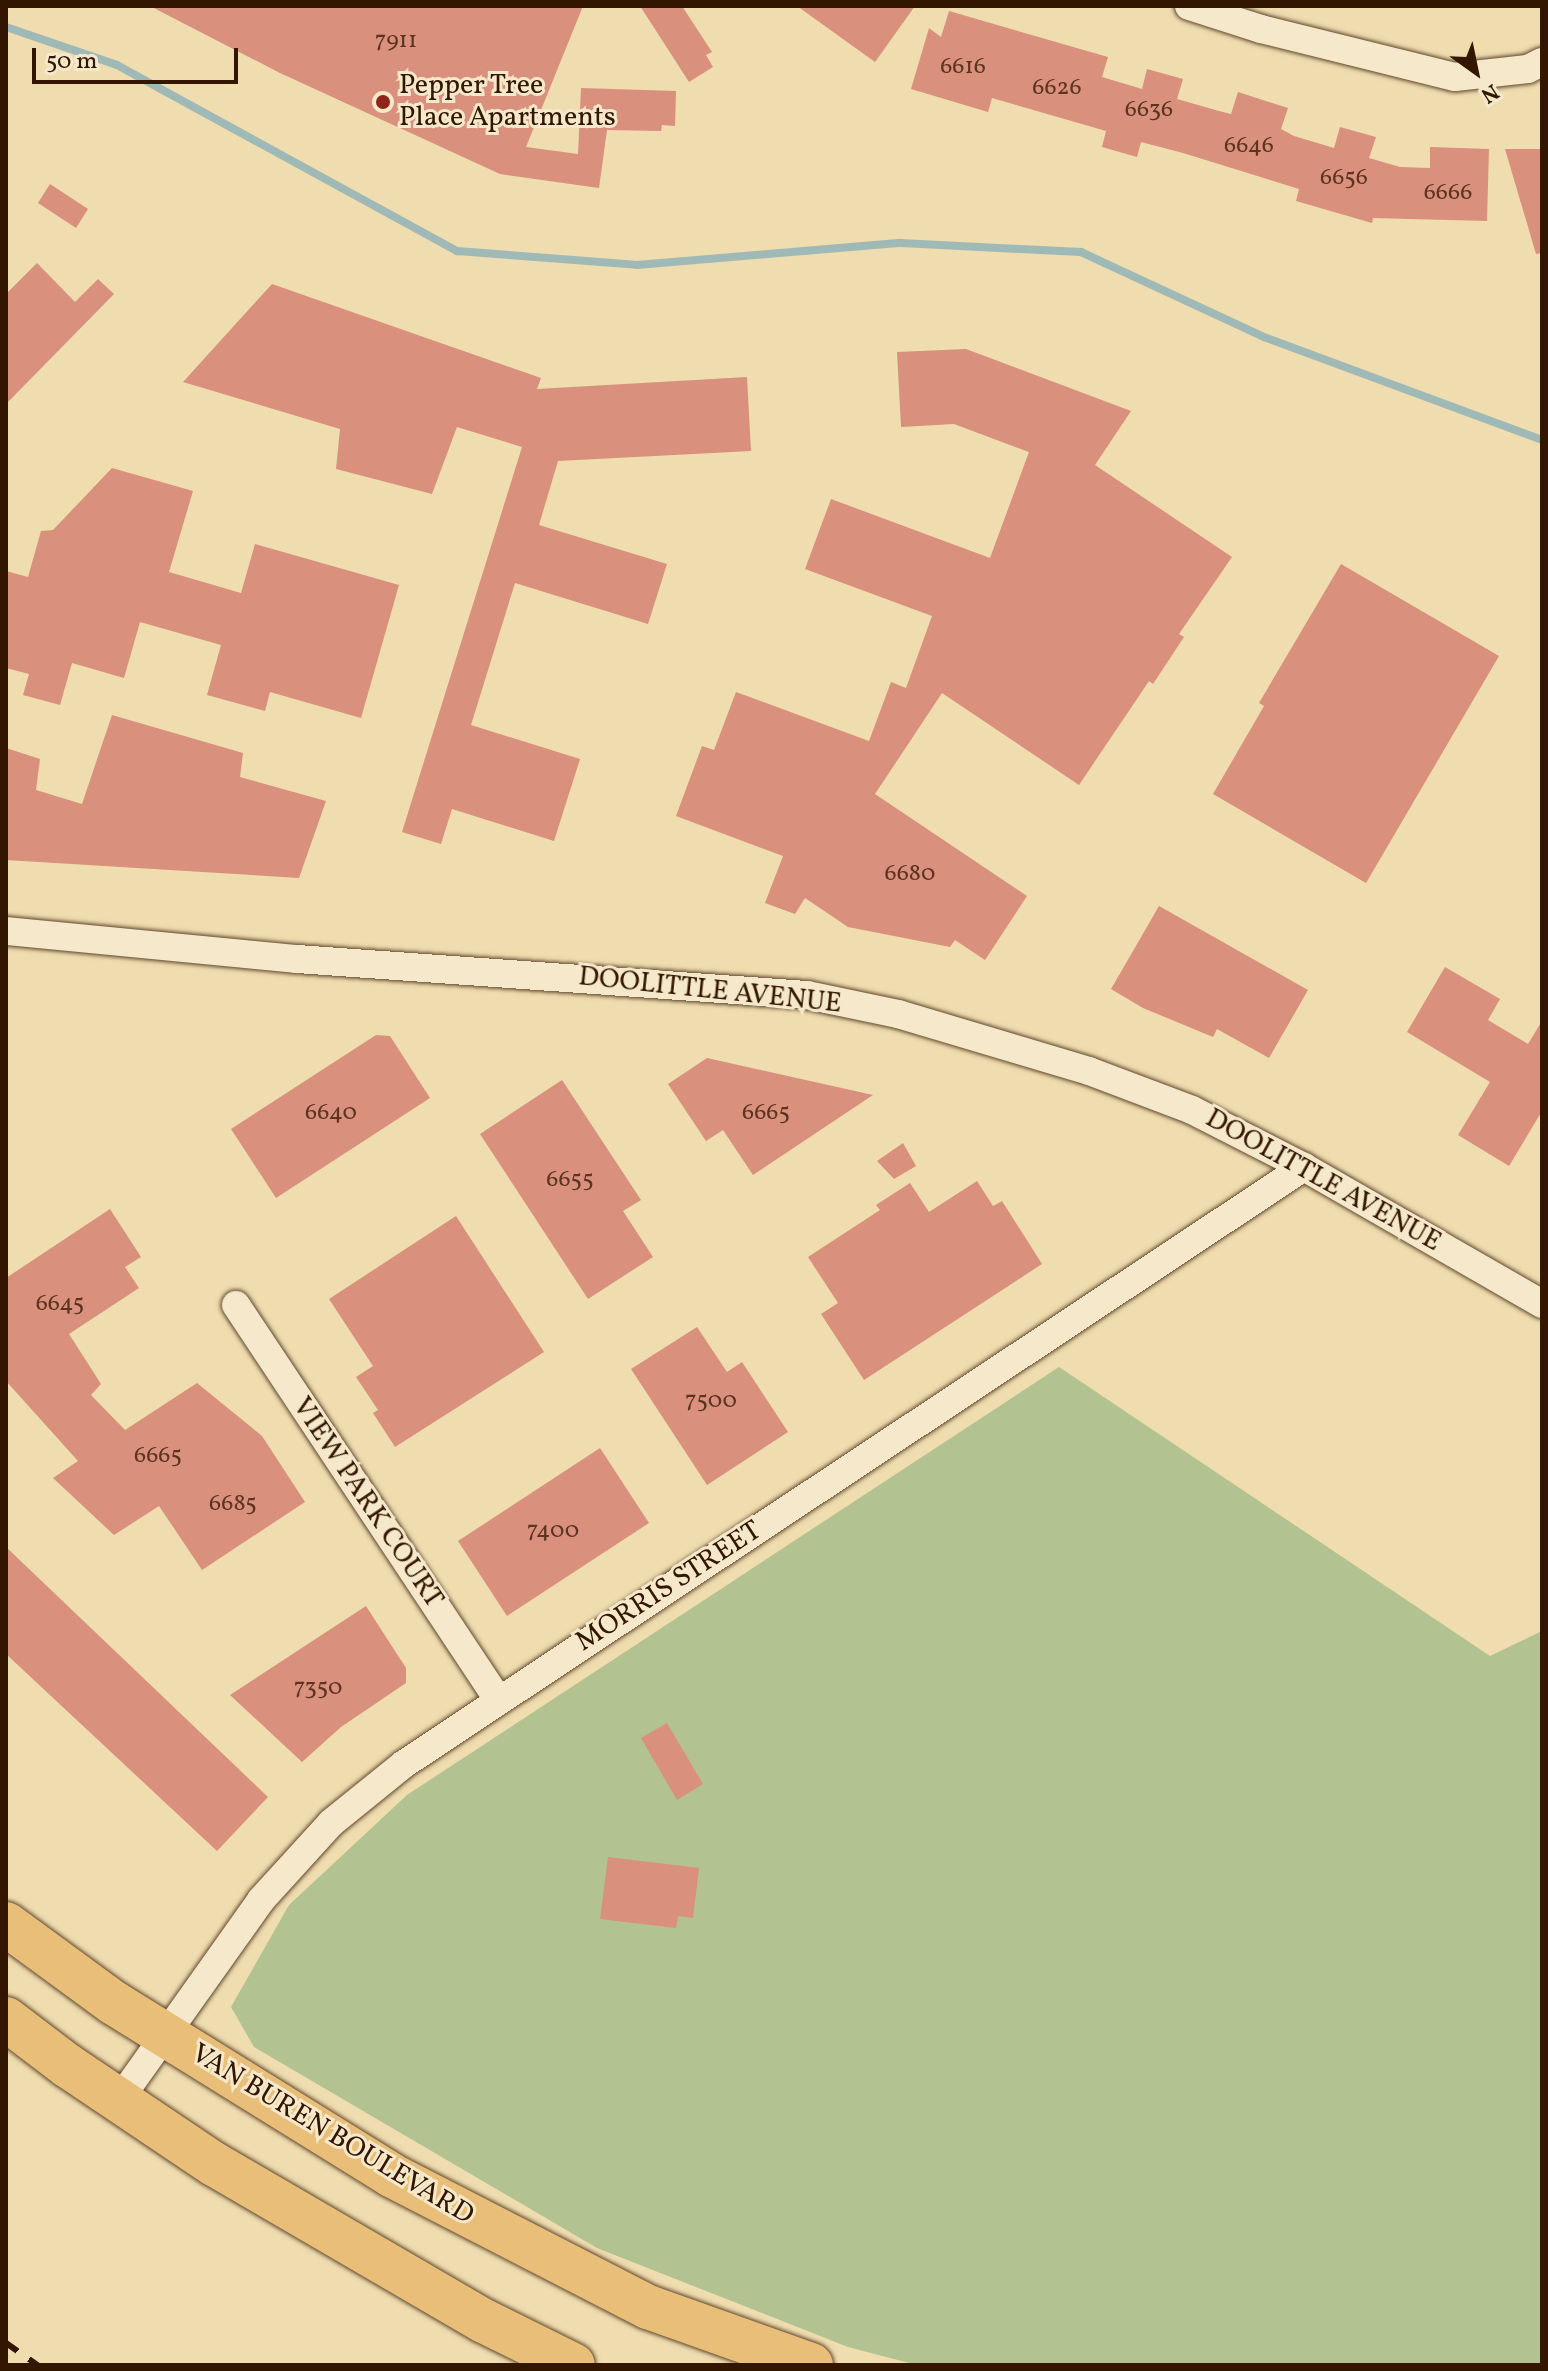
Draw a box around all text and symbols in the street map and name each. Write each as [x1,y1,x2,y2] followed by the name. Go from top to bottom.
[375,28,417,56] house number: 7911
[36,32,242,82] scale bar
[1436,32,1516,112] north arrow
[46,45,98,79] text: 50 m
[940,54,986,82] house number: 6616
[399,69,616,135] place label: Pepper Tree Place Apartments
[1032,75,1082,103] house number: 6626
[1474,75,1504,110] text: N
[374,93,392,111] marker: Pepper Tree Place Apartments
[1125,97,1173,125] house number: 6636
[1224,133,1274,161] house number: 6646
[1320,165,1368,193] house number: 6656
[1424,180,1472,208] house number: 6666
[885,861,935,889] house number: 6680
[577,960,843,1022] street label: DOOLITTLE AVENUE
[305,1100,357,1128] house number: 6640
[742,1100,790,1128] house number: 6665
[1199,1102,1447,1260] street label: DOOLITTLE AVENUE
[546,1167,594,1195] house number: 6655
[36,1291,84,1319] house number: 6645
[685,1388,737,1416] house number: 7500
[284,1391,450,1615] street label: VIEW PARK COURT
[134,1443,182,1471] house number: 6665
[209,1491,257,1519] house number: 6685
[570,1515,768,1659] street label: MORRIS STREET
[527,1518,579,1546] house number: 7400
[294,1675,342,1703] house number: 7350
[185,2037,479,2233] street label: VAN BUREN BOULEVARD

